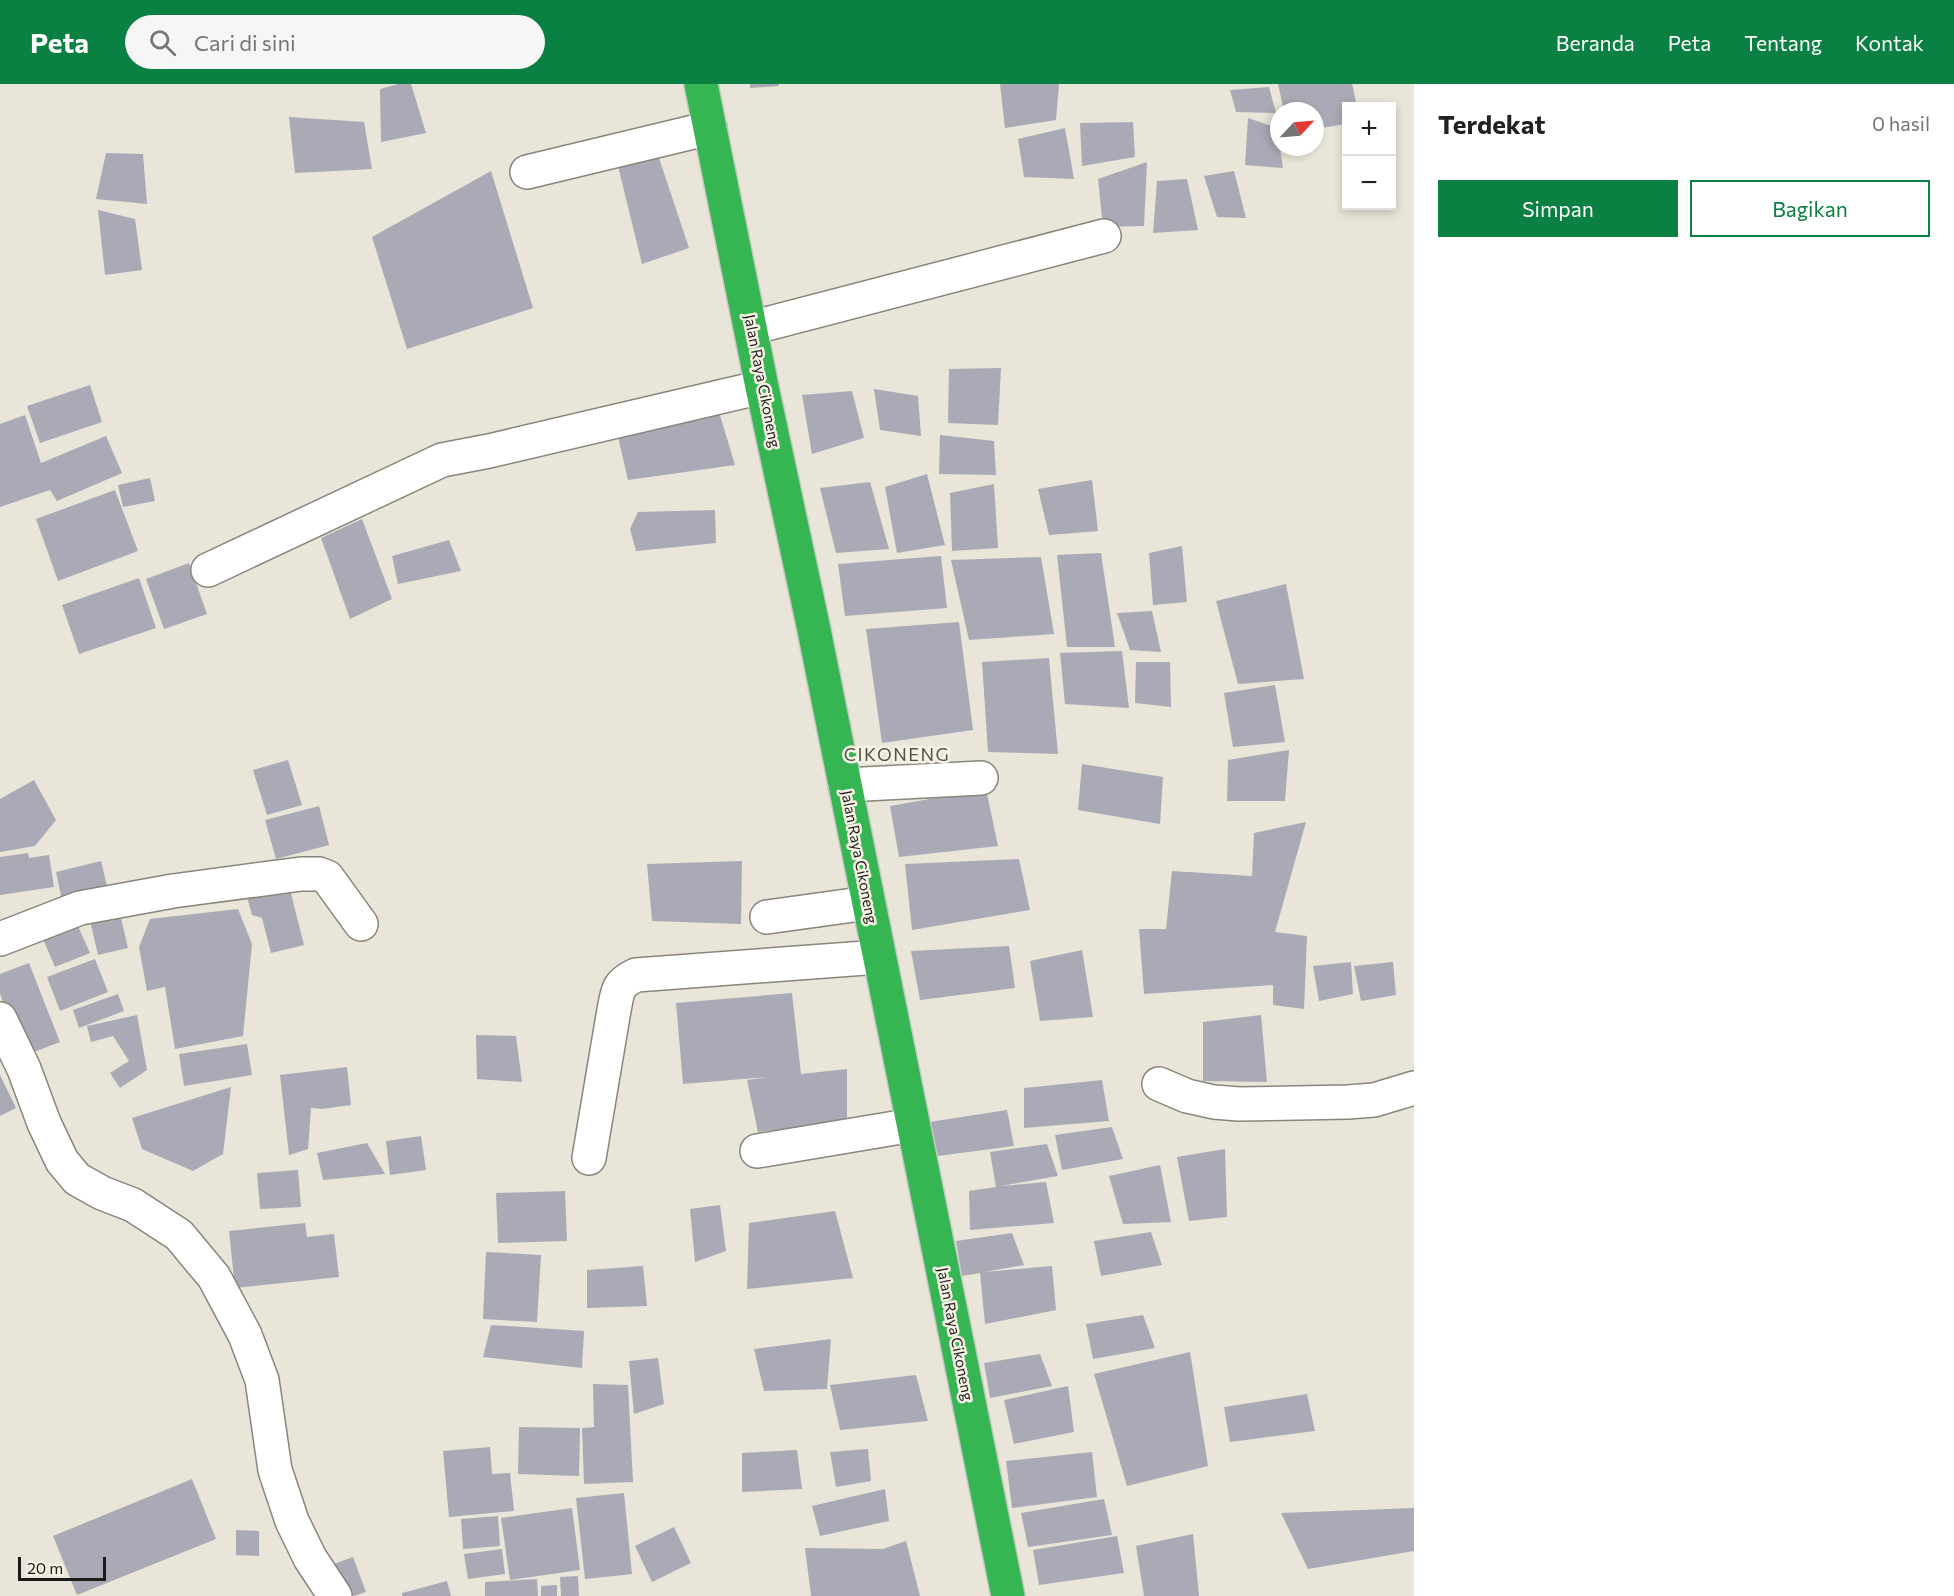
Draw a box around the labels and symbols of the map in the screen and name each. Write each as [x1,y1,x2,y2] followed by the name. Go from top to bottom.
[1270,102,1324,156] north arrow
[741,313,785,449] street label: Jalan Raya Cikoneng
[844,743,950,765] district label: CIKONENG
[838,789,882,925] street label: Jalan Raya Cikoneng
[934,1266,978,1402] street label: Jalan Raya Cikoneng
[18,1554,106,1582] scale bar

